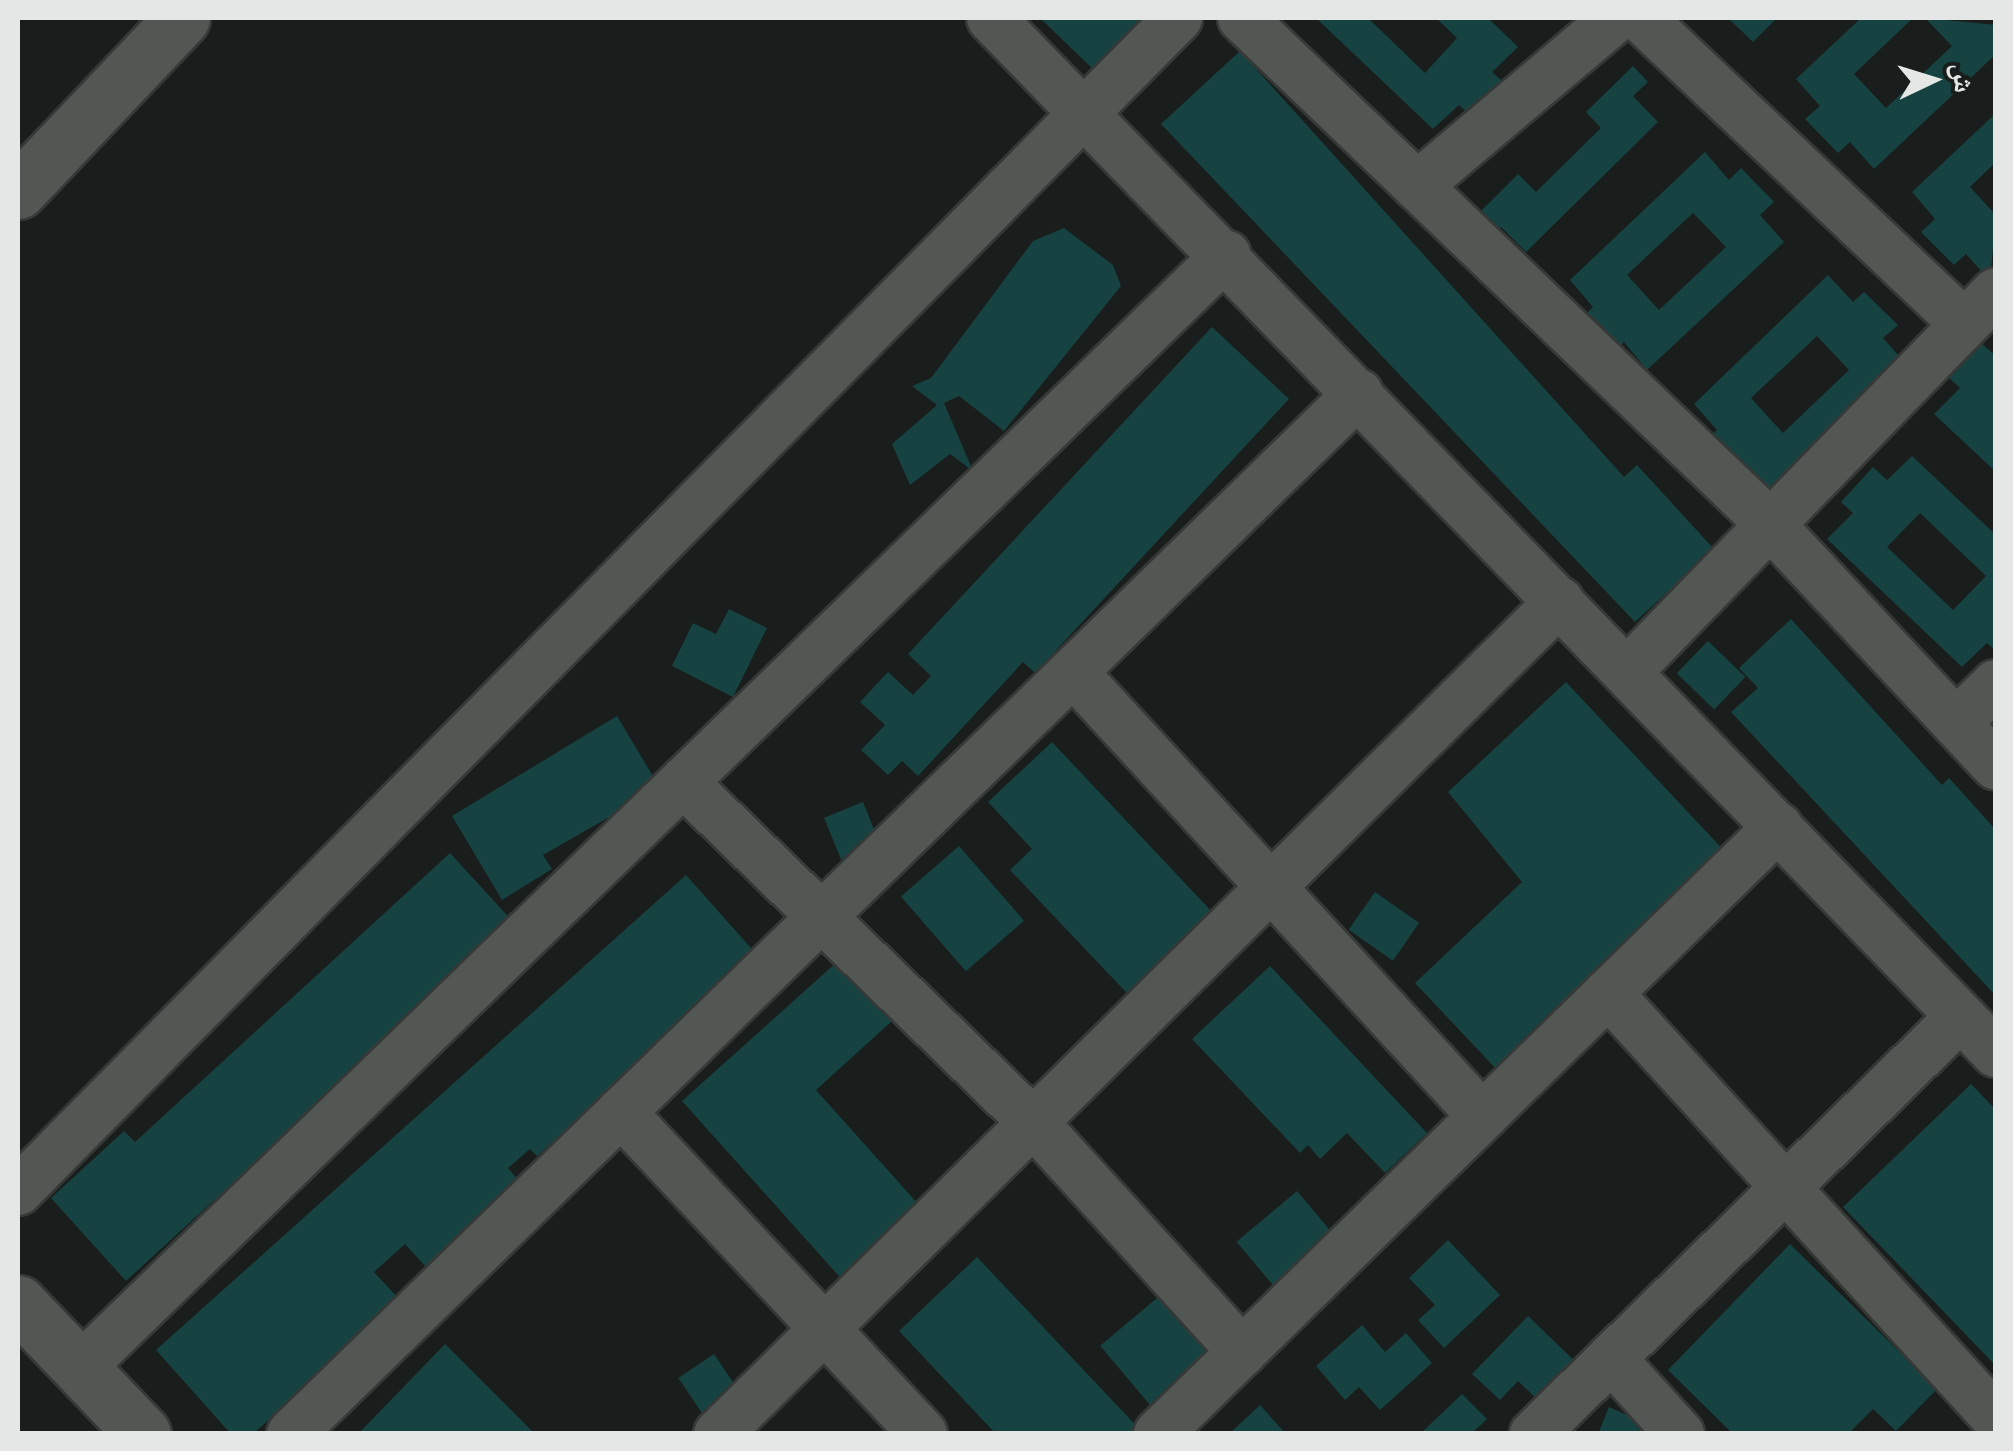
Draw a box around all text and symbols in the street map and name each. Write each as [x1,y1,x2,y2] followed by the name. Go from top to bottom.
[1883,30,1983,130] north arrow
[1946,62,1981,94] text: ش

